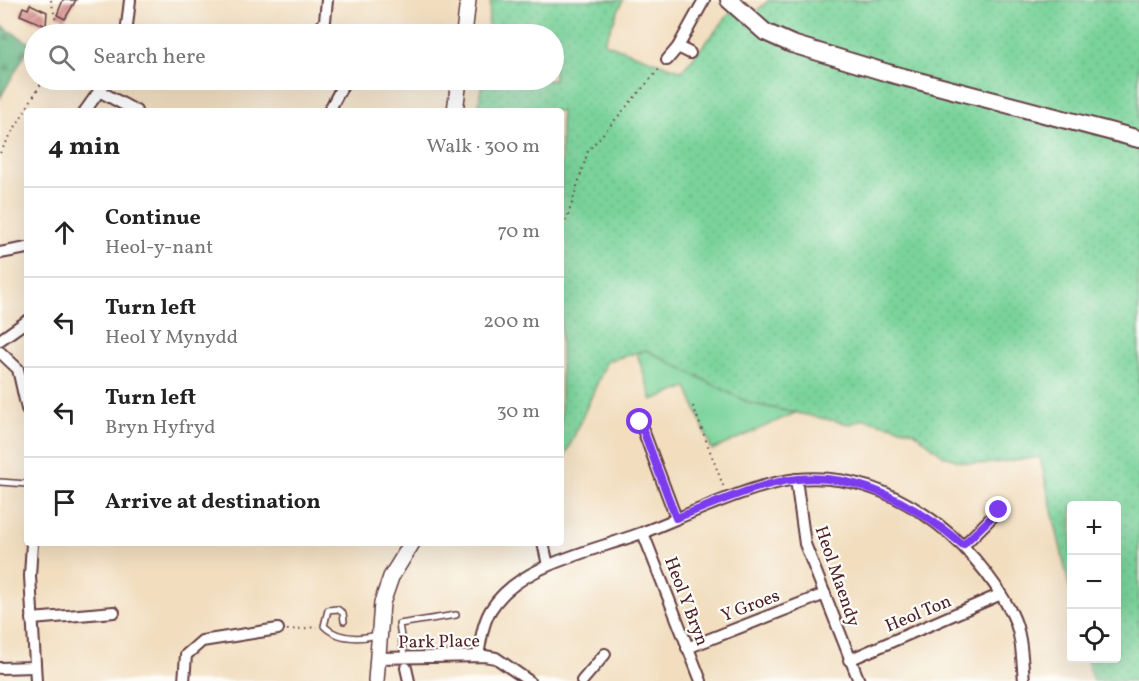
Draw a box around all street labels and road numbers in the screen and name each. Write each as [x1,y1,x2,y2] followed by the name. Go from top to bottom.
[808,523,866,631] street label: Heol Maendy
[657,553,714,650] street label: Heol Y Bryn
[718,584,783,629] street label: Y Groes
[882,589,956,639] street label: Heol Ton
[398,629,480,656] street label: Park Place

